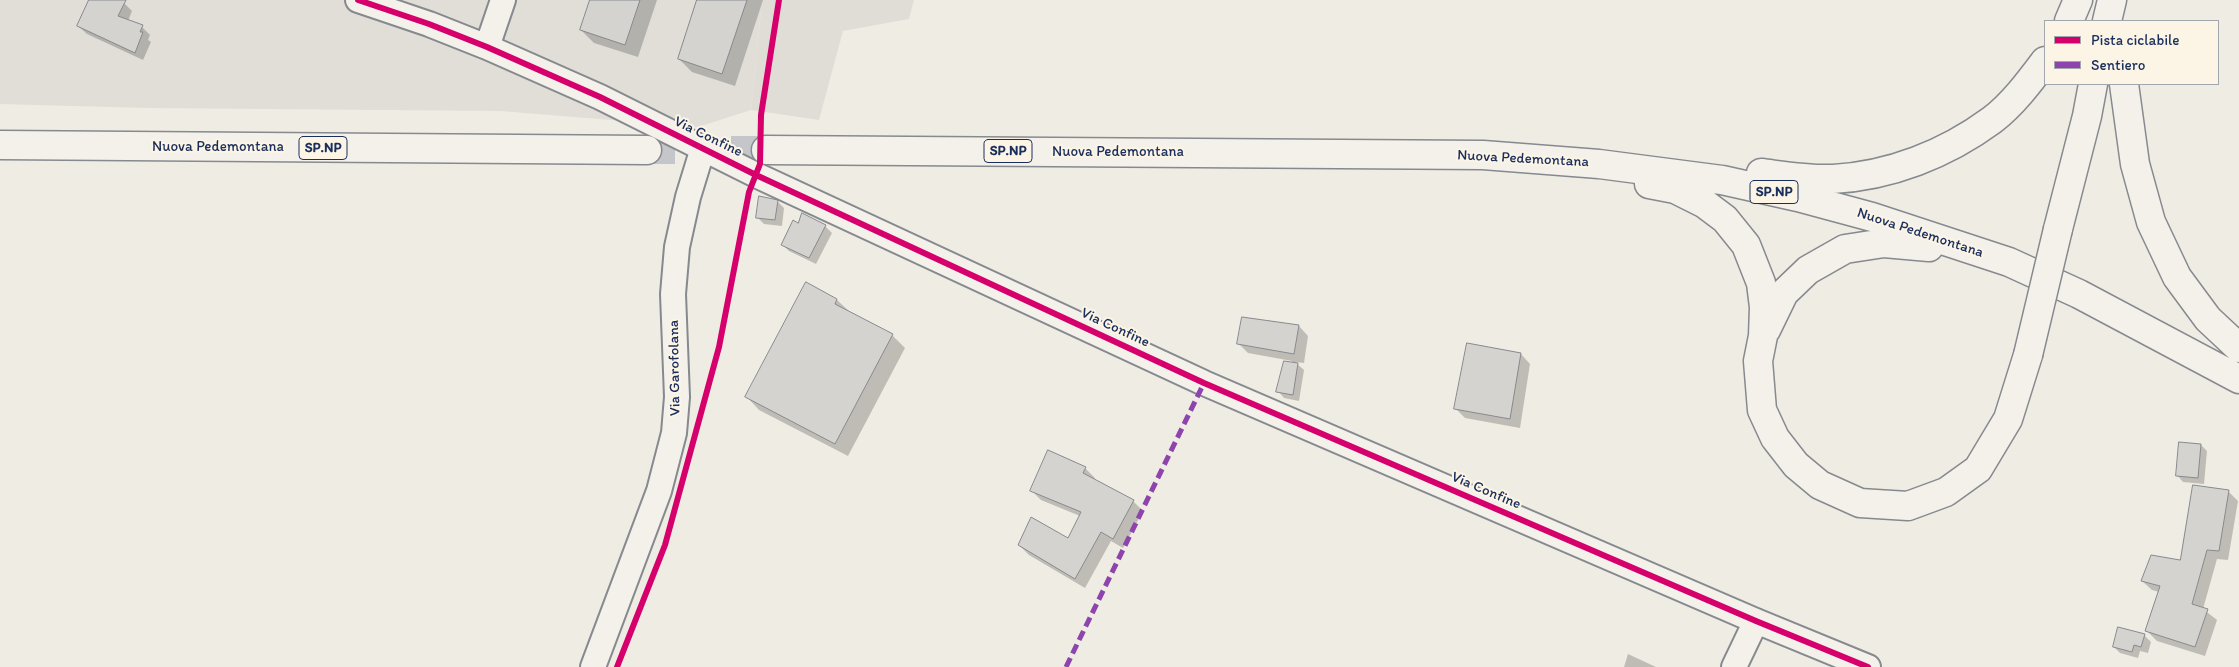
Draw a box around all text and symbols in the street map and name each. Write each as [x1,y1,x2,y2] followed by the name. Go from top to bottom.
[2044,20,2219,85] legend
[2091,31,2180,49] text: Pista ciclabile
[2091,56,2145,74] text: Sentiero
[671,113,745,161] street label: Via Confine
[299,136,347,160] road number: SP.NP
[152,138,284,156] street label: Nuova Pedemontana
[984,140,1032,162] road number: SP.NP
[1052,143,1184,161] street label: Nuova Pedemontana
[1457,147,1589,171] street label: Nuova Pedemontana
[1750,180,1798,203] road number: SP.NP
[1855,204,1985,262] street label: Nuova Pedemontana
[1078,304,1152,352] street label: Via Confine
[665,320,685,416] street label: Via Garofolana
[1448,468,1524,514] street label: Via Confine

